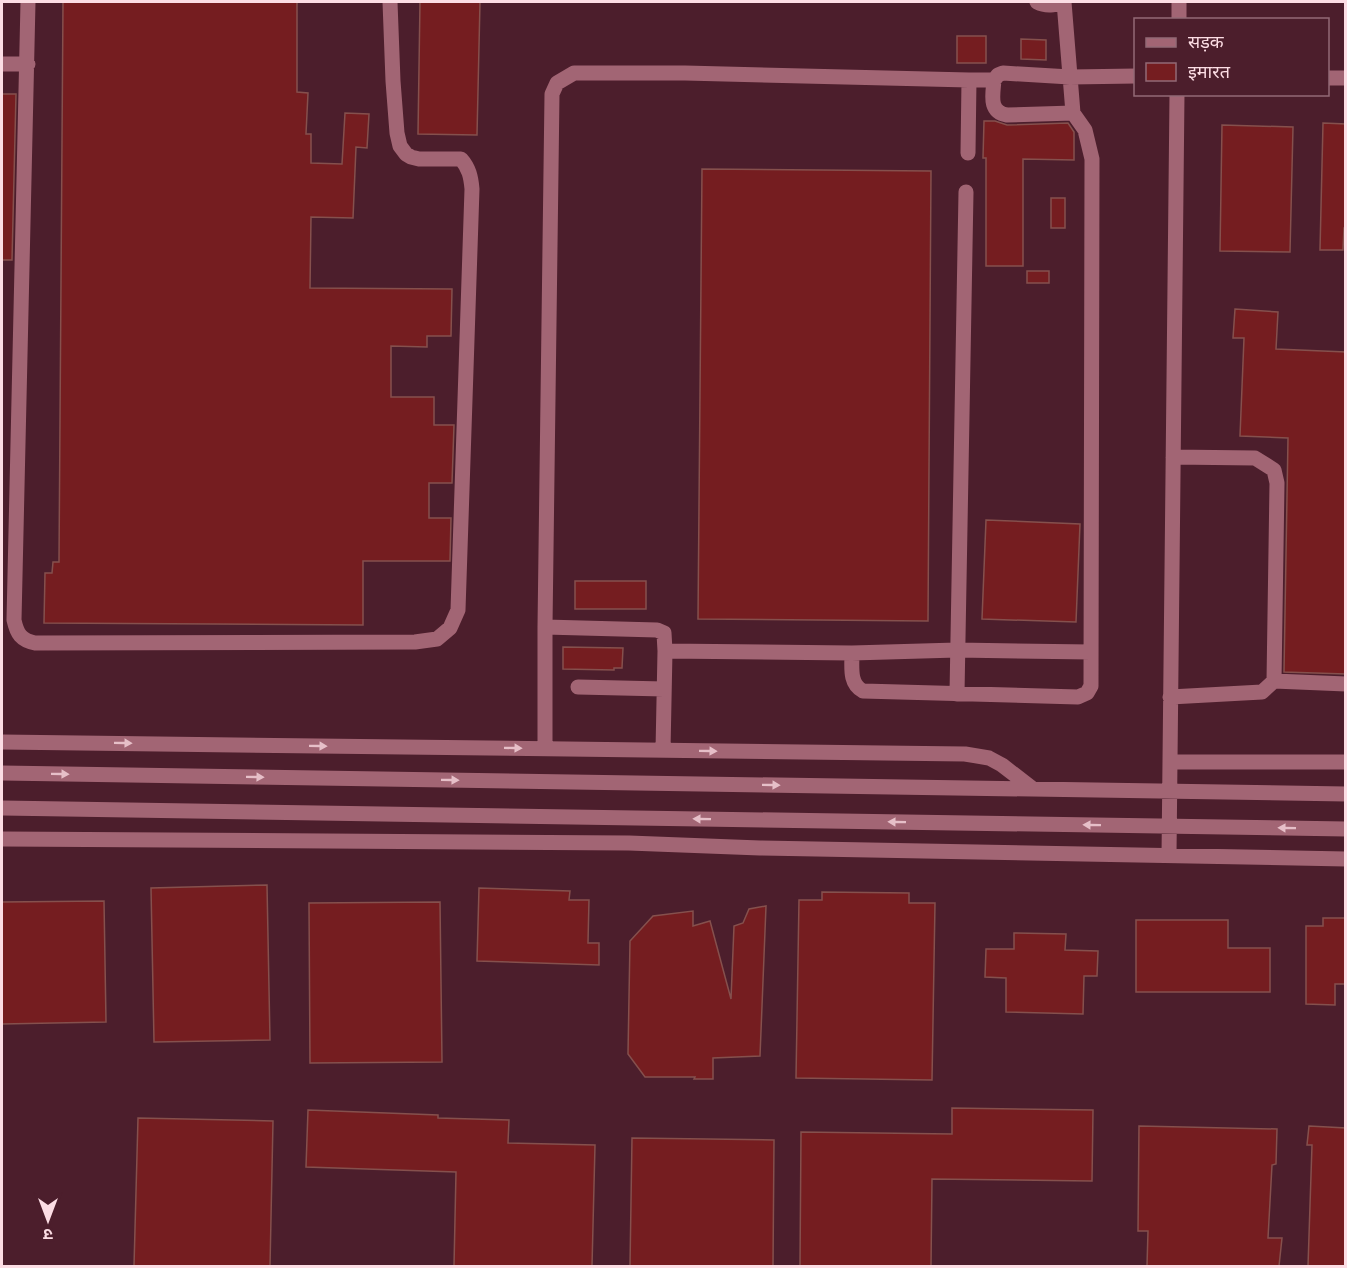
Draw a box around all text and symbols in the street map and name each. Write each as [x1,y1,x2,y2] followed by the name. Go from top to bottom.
[1134,18,1329,96] legend
[1188,31,1225,52] text: सड़क
[1188,61,1231,82] text: इमारत
[113,738,132,748] one-way arrow
[308,741,327,750] one-way arrow
[503,743,522,753] one-way arrow
[698,746,717,755] one-way arrow
[50,769,69,779] one-way arrow
[245,772,264,782] one-way arrow
[440,775,459,785] one-way arrow
[761,780,780,790] one-way arrow
[693,815,712,824] one-way arrow
[888,818,907,827] one-way arrow
[1083,821,1102,830] one-way arrow
[1278,824,1297,833] one-way arrow
[18,1190,78,1250] north arrow
[43,1225,53,1244] text: उ

